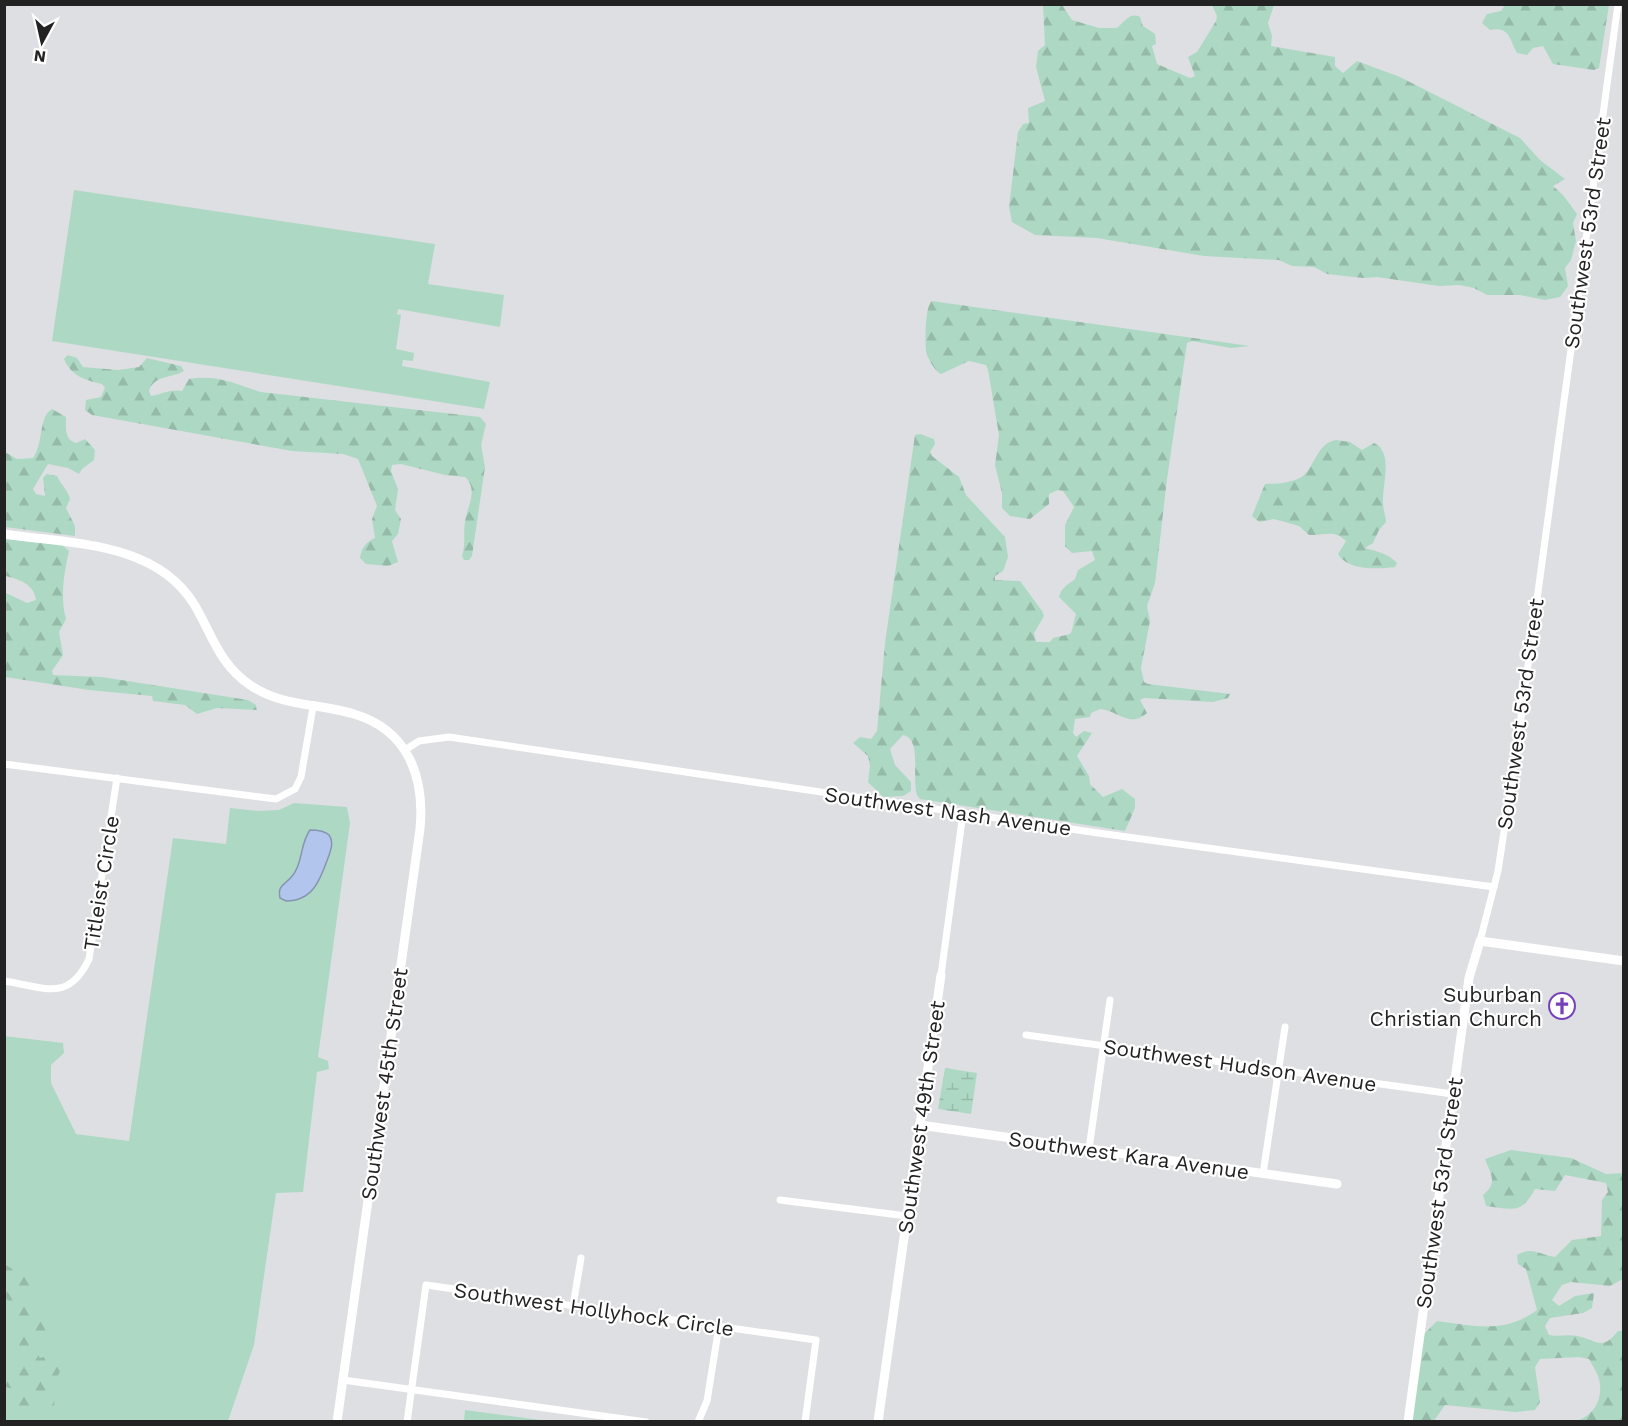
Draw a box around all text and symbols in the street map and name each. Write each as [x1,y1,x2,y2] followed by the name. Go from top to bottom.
[12,12,72,72] north arrow
[33,46,47,67] text: N
[1558,116,1616,350] street label: Southwest 53rd Street
[1491,597,1549,831] street label: Southwest 53rd Street
[823,781,1073,841] street label: Southwest Nash Avenue
[78,814,124,952] street label: Titleist Circle
[355,966,413,1202] street label: Southwest 45th Street
[1370,982,1542,1031] place label: Suburban Christian Church
[1547,991,1577,1021] church icon: Suburban Christian Church
[892,999,950,1235] street label: Southwest 49th Street
[1102,1033,1378,1097] street label: Southwest Hudson Avenue
[1410,1076,1468,1310] street label: Southwest 53rd Street
[1007,1126,1251,1184] street label: Southwest Kara Avenue
[452,1277,736,1341] street label: Southwest Hollyhock Circle

